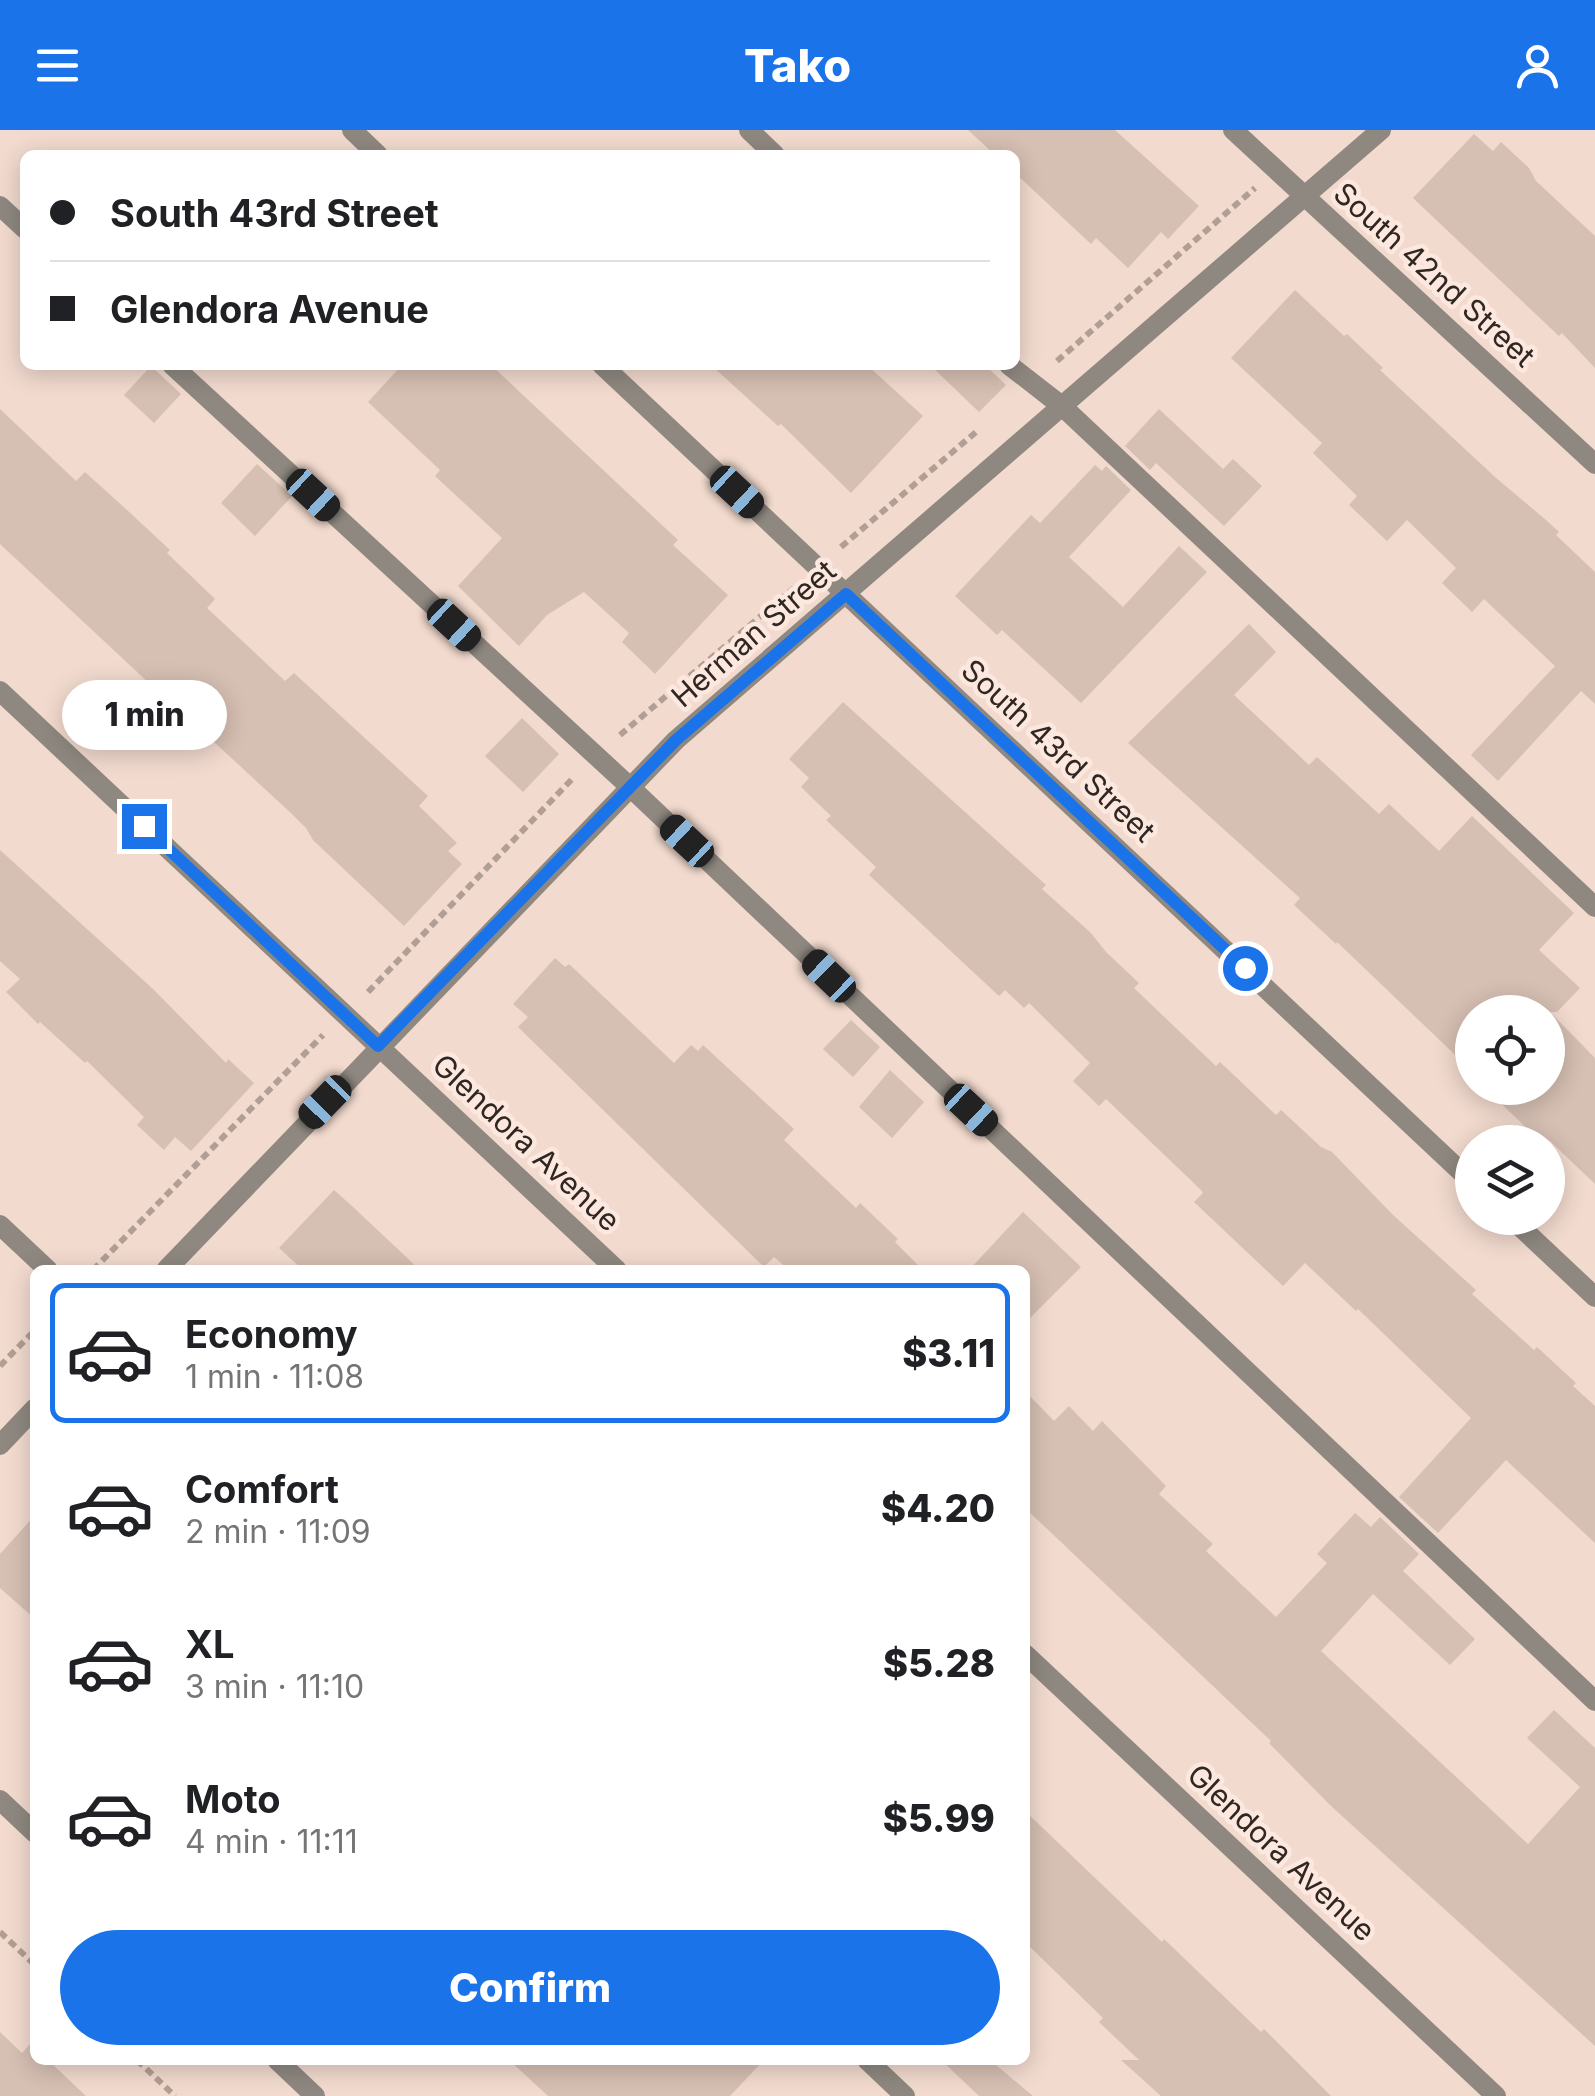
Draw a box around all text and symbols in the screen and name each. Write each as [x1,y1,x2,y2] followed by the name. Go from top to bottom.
[30,38,85,93] icon: menu
[744,38,851,93] text: Tako
[1510,38,1565,93] icon: person
[1327,175,1543,374] street label: South 42nd Street
[110,190,439,236] text: South 43rd Street
[110,286,429,332] text: Glendora Avenue
[705,461,769,523] car
[281,464,345,526] car
[664,552,843,714] street label: Herman Street
[422,594,486,656] car
[955,651,1163,849] street label: South 43rd Street
[62,681,226,751] callout: 1 min
[104,695,185,734] text: 1 min
[122,804,167,849] route end
[655,810,719,872] car
[797,944,861,1008] car
[1223,946,1268,991] route start
[1455,995,1565,1235] map controls
[1455,995,1565,1105] button: locate
[425,1046,628,1238] street label: Glendora Avenue
[293,1070,357,1134] car
[939,1079,1003,1141] car
[1455,1125,1565,1235] button: layers
[65,1308,155,1398] icon: car
[185,1311,358,1357] text: Economy
[902,1330,995,1376] text: $3.11
[185,1357,364,1396] text: 1 min · 11:08
[65,1463,155,1553] icon: car
[185,1466,339,1512] text: Comfort
[881,1485,995,1531] text: $4.20
[185,1512,371,1551] text: 2 min · 11:09
[65,1618,155,1708] icon: car
[185,1621,235,1667] text: XL
[883,1640,995,1686] text: $5.28
[185,1667,364,1706] text: 3 min · 11:10
[1180,1756,1383,1948] street label: Glendora Avenue
[65,1773,155,1863] icon: car
[185,1776,281,1822] text: Moto
[883,1795,995,1841] text: $5.99
[185,1822,358,1861] text: 4 min · 11:11
[60,1930,1000,2045] button: Confirm

